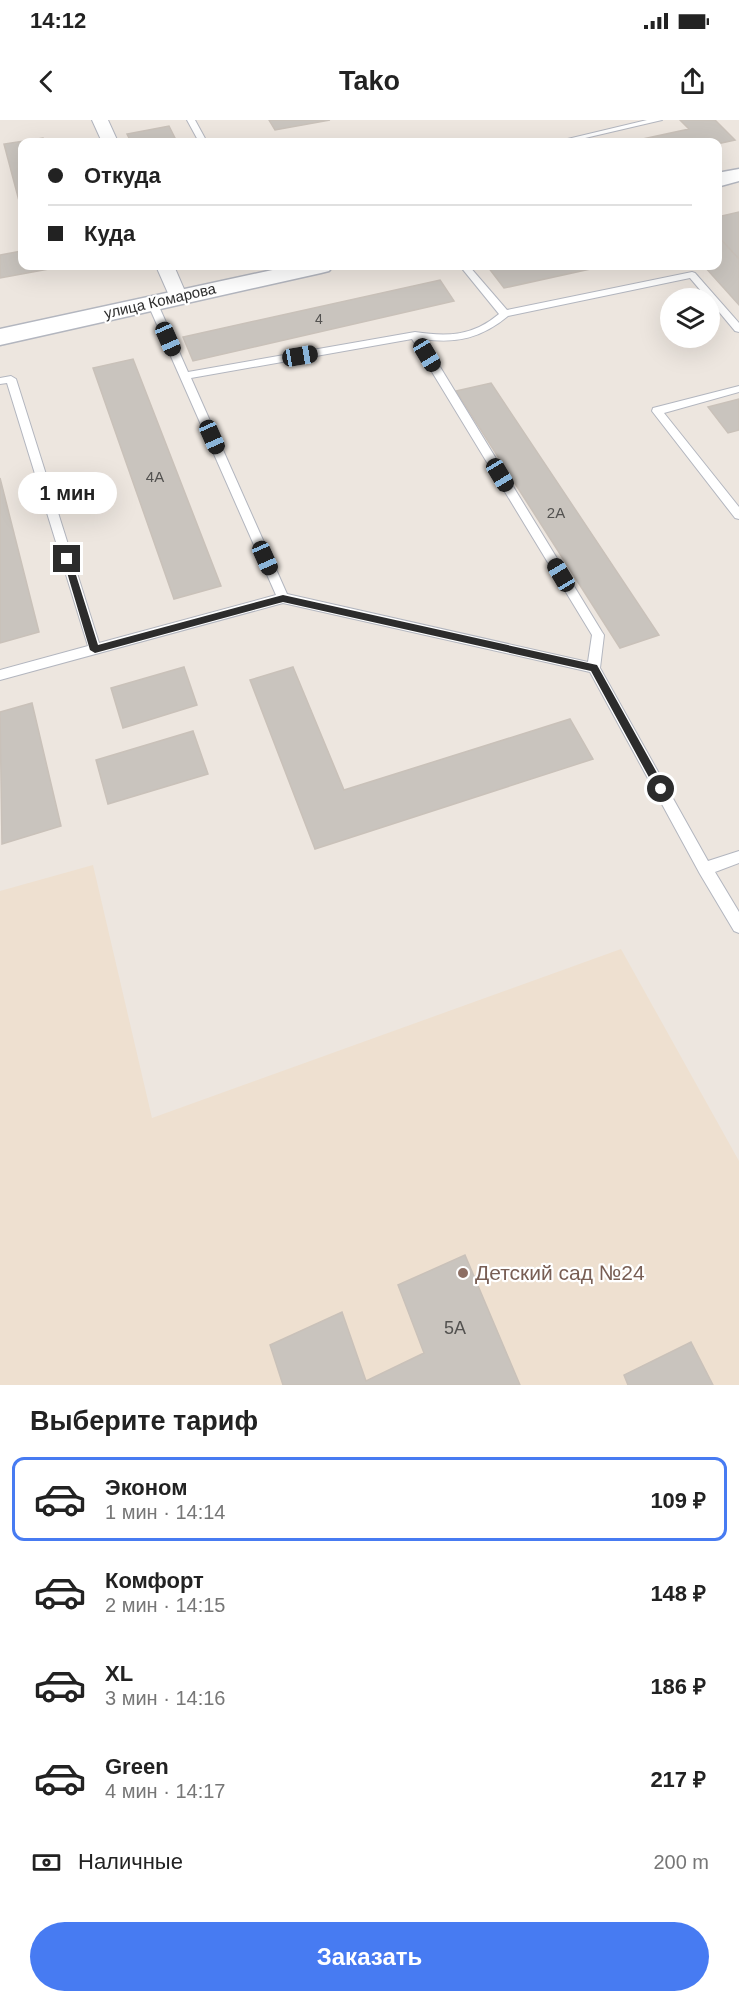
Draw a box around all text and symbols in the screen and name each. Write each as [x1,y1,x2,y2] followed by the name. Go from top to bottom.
[30,8,86,33] text: 14:12
[30,65,63,98] icon: back
[676,65,709,98] icon: share
[339,66,400,96] text: Tako
[84,163,161,188] text: Откуда
[84,221,135,246] text: Куда
[102,279,218,322] street label: улица Комарова
[660,288,720,348] map controls
[660,288,720,348] button: layers
[315,311,323,327] house number: 4
[152,319,184,359] car
[410,335,444,375] car
[281,344,319,368] car
[196,417,228,457] car
[483,455,517,495] car
[146,468,164,485] house number: 4А
[17,472,116,514] callout: 1 мин
[40,482,95,504] text: 1 мин
[547,504,565,521] house number: 2А
[249,538,281,578] car
[53,545,80,572] route end
[544,555,578,595] car
[647,775,674,802] route start
[475,1261,645,1284] place label: Детский сад №24
[456,1266,470,1280] marker: Детский сад №24
[444,1318,466,1338] house number: 5А
[30,1406,258,1436] text: Выберите тариф
[33,1472,87,1526] icon: car
[105,1475,188,1500] text: Эконом
[650,1488,706,1513] text: 109 ₽
[105,1501,225,1523] text: 1 мин · 14:14
[33,1565,87,1619] icon: car
[105,1568,204,1593] text: Комфорт
[650,1581,706,1606] text: 148 ₽
[105,1594,225,1616] text: 2 мин · 14:15
[33,1658,87,1712] icon: car
[105,1661,133,1686] text: XL
[650,1674,706,1699] text: 186 ₽
[105,1687,225,1709] text: 3 мин · 14:16
[33,1751,87,1805] icon: car
[105,1754,169,1779] text: Green
[650,1767,706,1792] text: 217 ₽
[105,1780,225,1802] text: 4 мин · 14:17
[30,1846,63,1879] icon: cash
[78,1849,183,1874] text: Наличные
[653,1851,709,1873] text: 200 m
[30,1922,709,1991] button: Заказать

